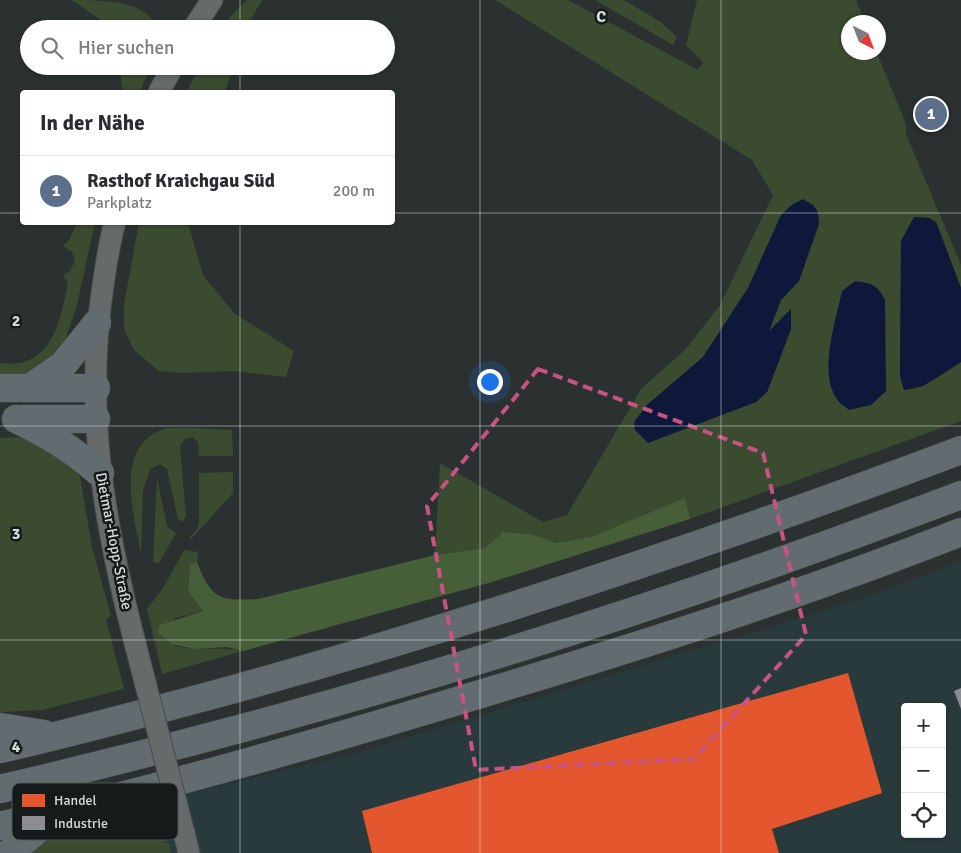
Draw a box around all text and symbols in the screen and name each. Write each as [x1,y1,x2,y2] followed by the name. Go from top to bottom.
[596,7,606,27] text: C
[841,15,886,60] north arrow
[20,20,395,75] search box
[38,34,66,62] icon: search
[78,36,174,60] text: Hier suchen
[915,95,947,133] pin: 1
[40,110,145,136] text: In der Nähe
[87,169,275,193] text: Rasthof Kraichgau Süd
[52,181,60,201] text: 1
[333,181,375,201] text: 200 m
[87,193,152,213] text: Parkplatz
[12,311,20,331] text: 2
[477,369,503,395] your location
[92,471,136,611] street label: Dietmar-Hopp-Straße
[12,524,20,544] text: 3
[901,703,946,838] map controls
[901,703,946,748] button: +
[12,737,21,757] text: 4
[901,748,946,793] button: −
[12,783,178,840] legend
[54,792,97,809] text: Handel
[901,793,946,838] button: locate
[54,815,108,832] text: Industrie

